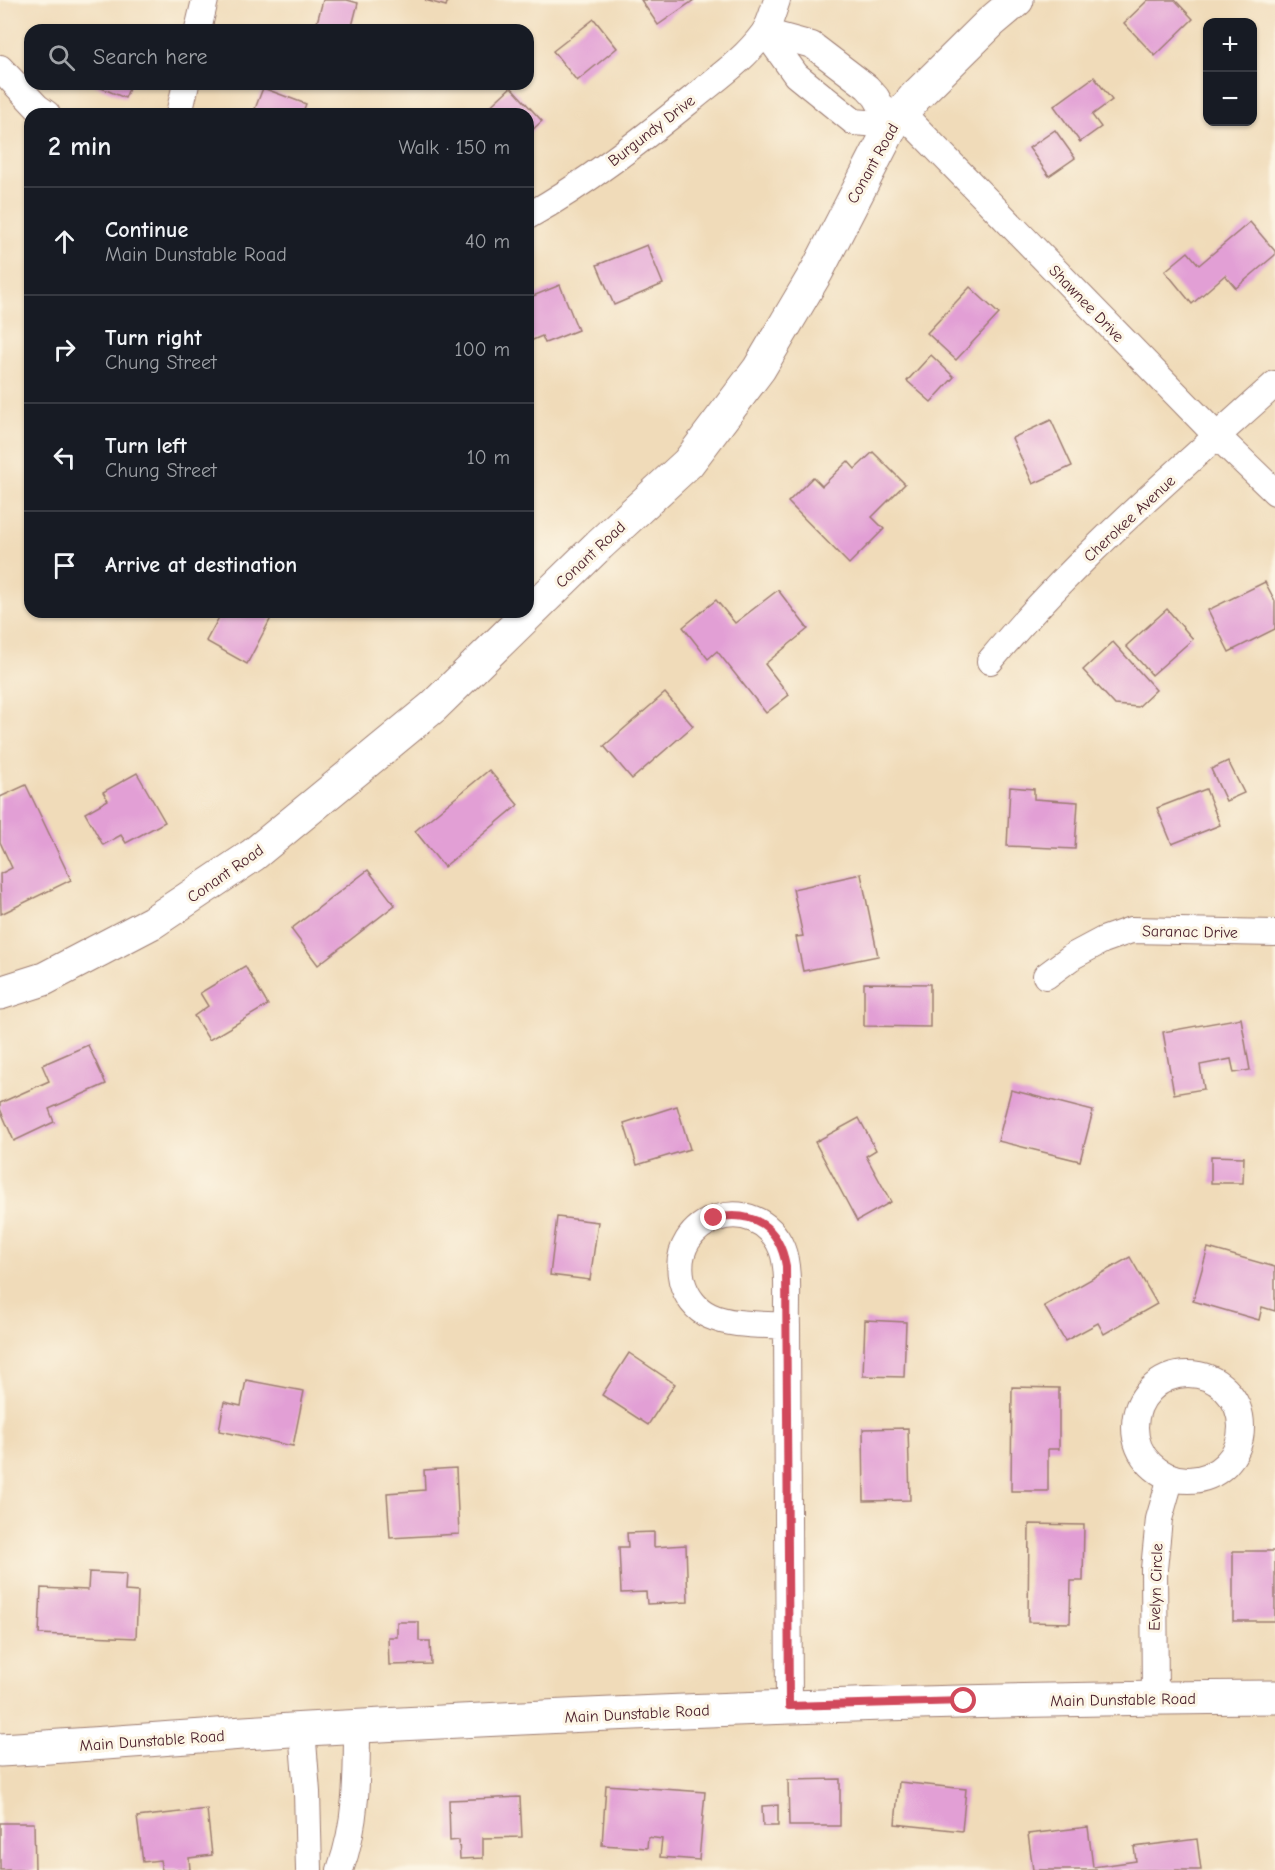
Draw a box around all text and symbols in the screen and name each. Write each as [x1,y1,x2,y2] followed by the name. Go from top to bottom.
[1203,18,1257,126] map controls
[1203,18,1257,72] button: +
[24,24,534,90] search box
[45,41,78,74] icon: search
[93,44,208,70] text: Search here
[1203,72,1257,126] button: −
[605,91,698,170] street label: Burgundy Drive
[843,120,902,207] street label: Conant Road
[48,132,111,162] text: 2 min
[399,136,510,159] text: Walk · 150 m
[105,217,188,243] text: Continue
[48,225,81,258] icon: ahead
[465,230,510,253] text: 40 m
[105,243,287,266] text: Main Dunstable Road
[1045,262,1127,346] street label: Shawnee Drive
[105,325,202,351] text: Turn right
[48,333,81,366] icon: right
[455,338,510,361] text: 100 m
[105,351,217,374] text: Chung Street
[105,433,187,459] text: Turn left
[48,441,81,474] icon: left
[467,446,510,469] text: 10 m
[105,459,217,482] text: Chung Street
[1080,472,1179,566] street label: Cherokee Avenue
[552,518,629,592] street label: Conant Road
[48,549,81,582] icon: arrive
[105,552,297,578] text: Arrive at destination
[184,841,267,907] street label: Conant Road
[1142,922,1238,942] street label: Saranac Drive
[700,1204,726,1230] route end
[1145,1543,1167,1631] street label: Evelyn Circle
[950,1687,976,1713] route start
[1050,1690,1196,1710] street label: Main Dunstable Road
[564,1701,710,1727] street label: Main Dunstable Road
[79,1727,225,1755] street label: Main Dunstable Road

